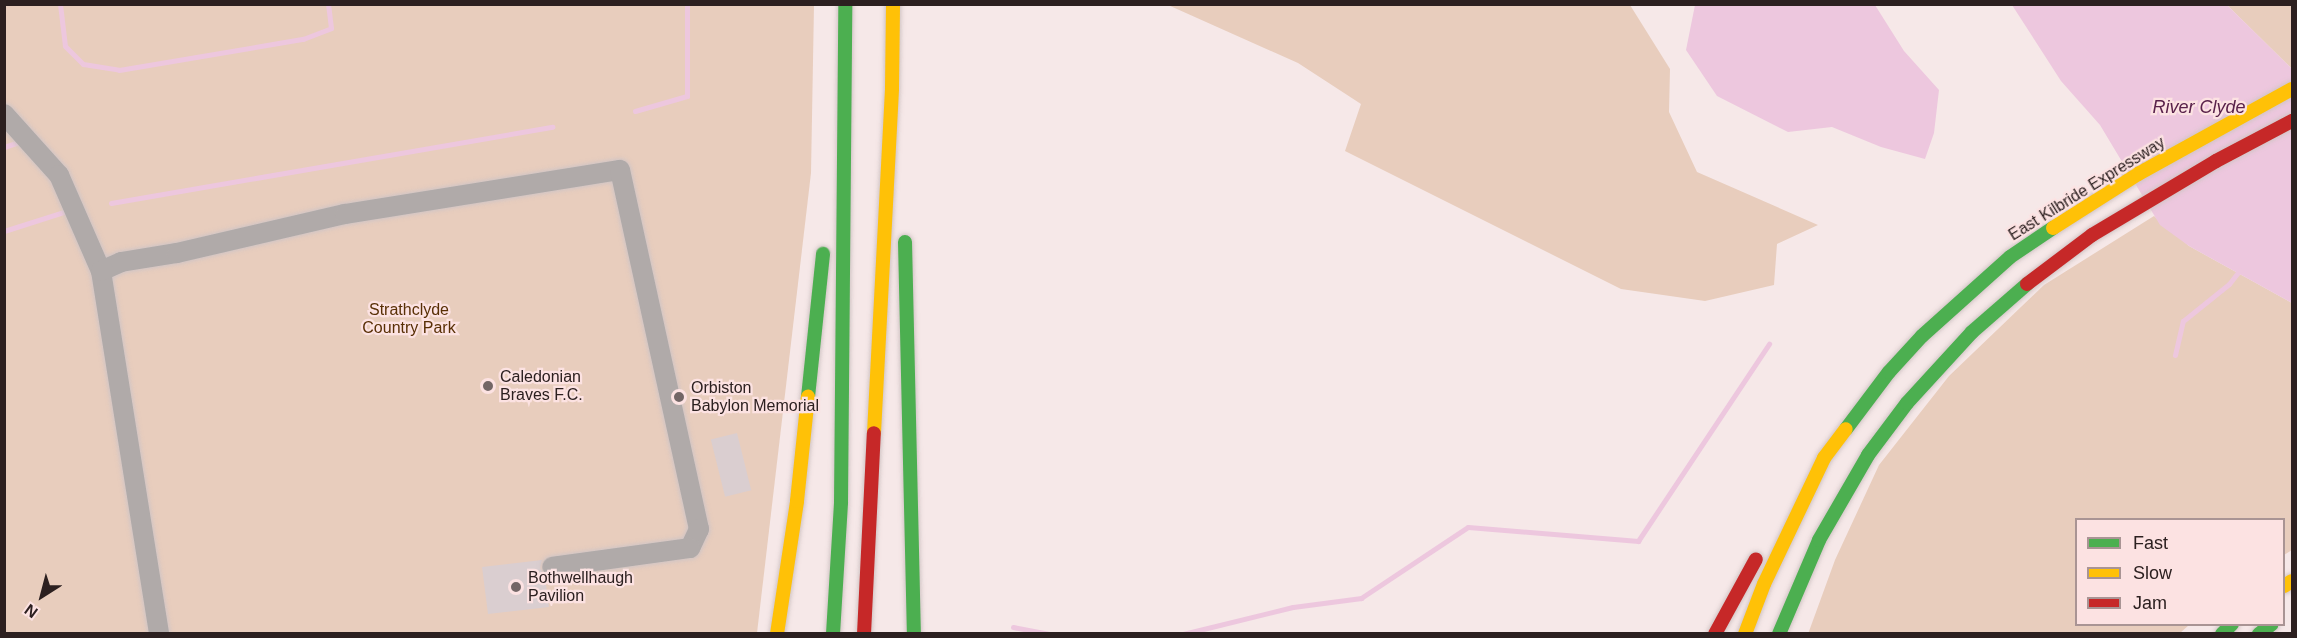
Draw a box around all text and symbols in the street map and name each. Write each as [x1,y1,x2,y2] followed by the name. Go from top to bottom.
[2152,96,2246,118] water label: River Clyde
[2005,133,2169,245] street label: East Kilbride Expressway
[362,300,456,338] park label: Strathclyde Country Park
[500,367,583,405] place label: Caledonian Braves F.C.
[691,378,819,416] place label: Orbiston Babylon Memorial
[481,379,495,393] marker: Caledonian Braves F.C.
[672,390,686,404] marker: Orbiston Babylon Memorial
[2075,518,2285,626] legend
[2133,533,2168,553] text: Fast
[2133,563,2172,583] text: Slow
[12,566,72,626] north arrow
[528,568,633,606] place label: Bothwellhaugh Pavilion
[509,580,523,594] marker: Bothwellhaugh Pavilion
[2133,593,2167,613] text: Jam
[21,601,41,621] text: N

